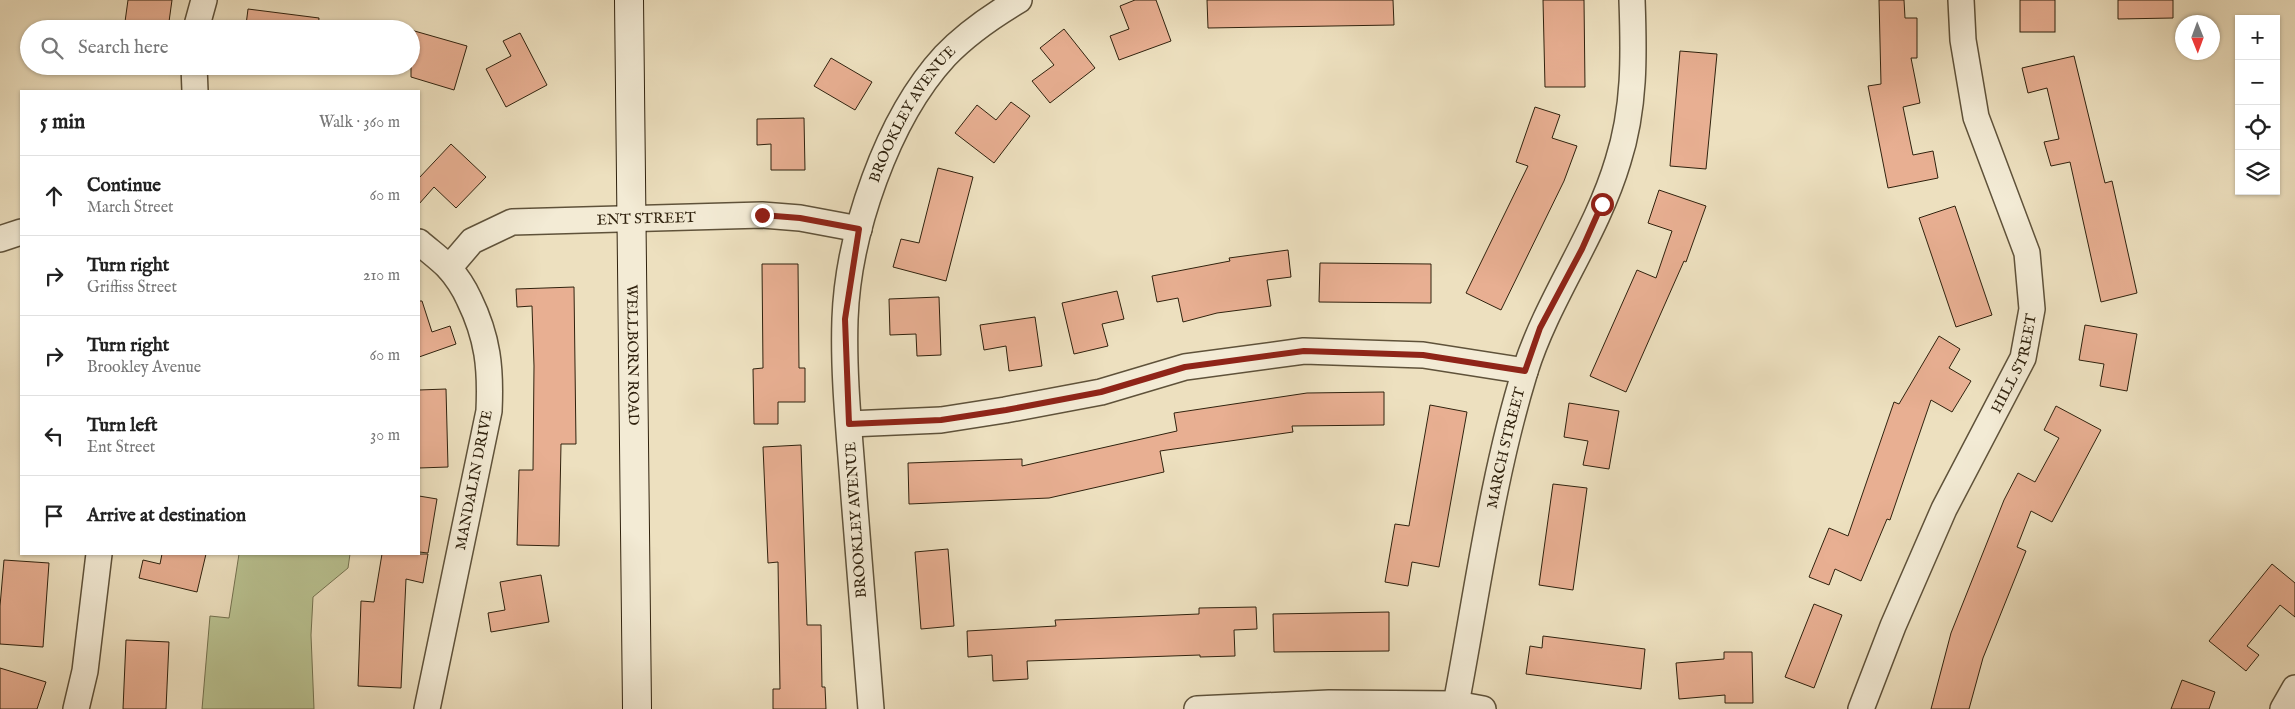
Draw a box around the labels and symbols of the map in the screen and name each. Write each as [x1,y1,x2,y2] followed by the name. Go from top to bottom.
[2175,15,2220,60] north arrow
[865,41,960,185] street label: BROOKLEY AVENUE
[1591,193,1614,216] route start
[751,204,774,227] route end
[596,207,696,229] street label: ENT STREET
[623,284,643,426] street label: WELLBORN ROAD
[1986,312,2040,416] street label: HILL STREET
[1482,385,1529,510] street label: MARCH STREET
[451,408,497,552] street label: MANDALIN DRIVE
[841,441,871,599] street label: BROOKLEY AVENUE

